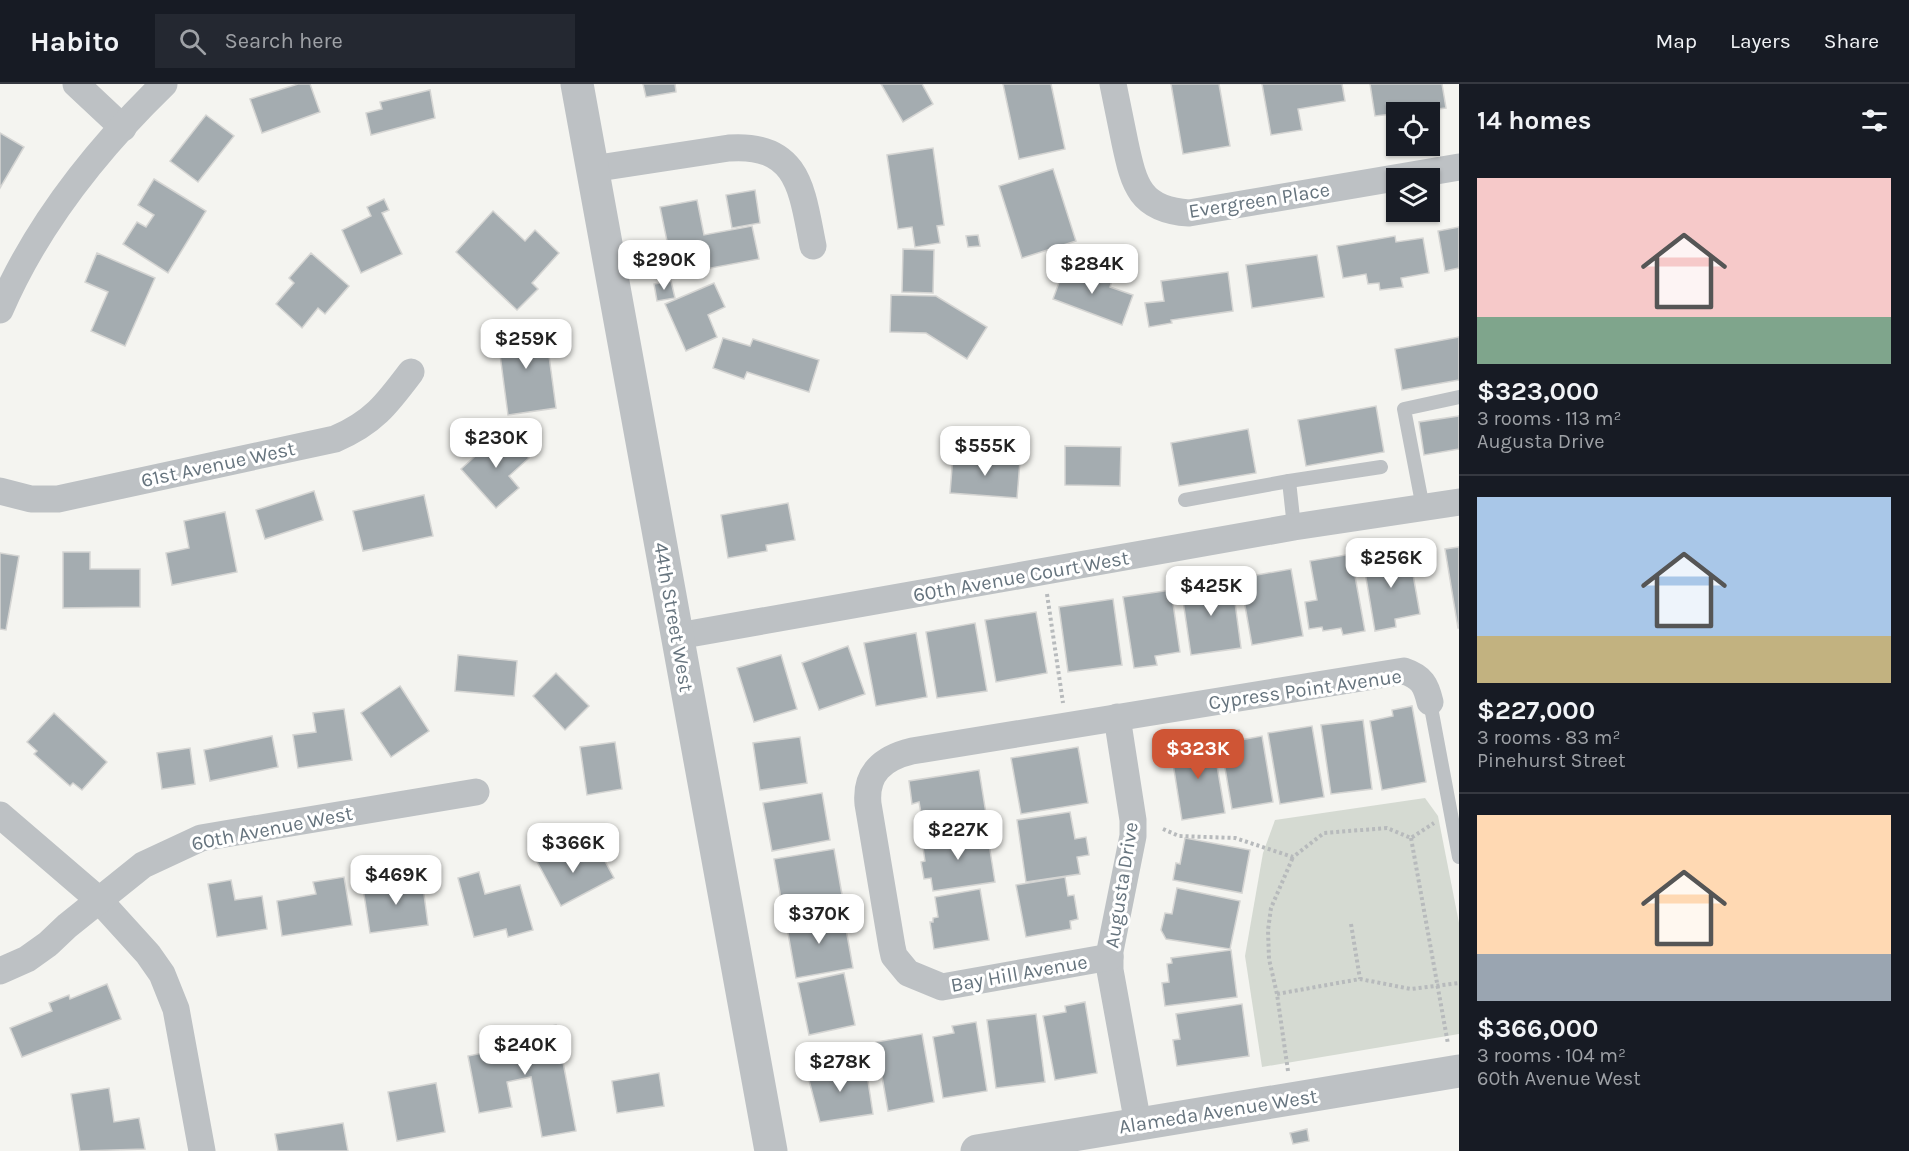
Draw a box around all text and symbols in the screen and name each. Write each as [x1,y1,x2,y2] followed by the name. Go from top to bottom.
[155,14,575,68] search box
[30,25,119,58] text: Habito
[176,25,209,58] icon: search
[224,28,343,54] text: Search here
[1655,29,1697,53] text: Map
[1730,29,1791,53] text: Layers
[1824,29,1879,53] text: Share
[1386,102,1440,222] map controls
[1386,102,1440,156] button: locate
[1858,104,1891,137] icon: filters
[1477,105,1591,136] text: 14 homes
[1386,168,1440,222] button: layers
[1187,178,1331,223] street label: Evergreen Place
[1630,217,1738,325] icon: home
[622,240,706,291] pin: $290K
[1050,244,1134,295] pin: $284K
[632,248,696,271] text: $290K
[1060,252,1124,275] text: $284K
[484,319,568,370] pin: $259K
[495,327,557,350] text: $259K
[1477,376,1599,407] text: $323,000
[1477,407,1621,430] text: 3 rooms · 113 m²
[454,418,538,469] pin: $230K
[464,426,528,449] text: $230K
[943,426,1027,477] pin: $555K
[1477,430,1605,453] text: Augusta Drive
[954,434,1016,457] text: $555K
[139,437,298,492] street label: 61st Avenue West
[1630,536,1738,644] icon: home
[1349,538,1433,589] pin: $256K
[649,540,698,694] street label: 44th Street West
[911,546,1131,607] street label: 60th Avenue Court West
[1360,546,1422,569] text: $256K
[1169,566,1253,617] pin: $425K
[1180,574,1242,597] text: $425K
[1207,665,1403,714] street label: Cypress Point Avenue
[1477,695,1595,726] text: $227,000
[1477,726,1621,749] text: 3 rooms · 83 m²
[1156,729,1240,780] pin: $323K
[1166,737,1230,760] text: $323K
[1477,749,1625,772] text: Pinehurst Street
[190,801,355,855] street label: 60th Avenue West
[916,810,1000,861] pin: $227K
[927,818,989,841] text: $227K
[1100,820,1143,950] street label: Augusta Drive
[531,823,615,874] pin: $366K
[541,831,605,854] text: $366K
[1630,854,1738,962] icon: home
[354,855,438,906] pin: $469K
[364,863,428,886] text: $469K
[777,894,861,945] pin: $370K
[788,902,850,925] text: $370K
[949,950,1089,997] street label: Bay Hill Avenue
[1477,1013,1599,1044] text: $366,000
[483,1025,567,1076] pin: $240K
[493,1033,557,1056] text: $240K
[798,1042,882,1093] pin: $278K
[1477,1044,1626,1067] text: 3 rooms · 104 m²
[809,1050,871,1073] text: $278K
[1477,1067,1641,1090] text: 60th Avenue West
[1117,1084,1320,1139] street label: Alameda Avenue West

